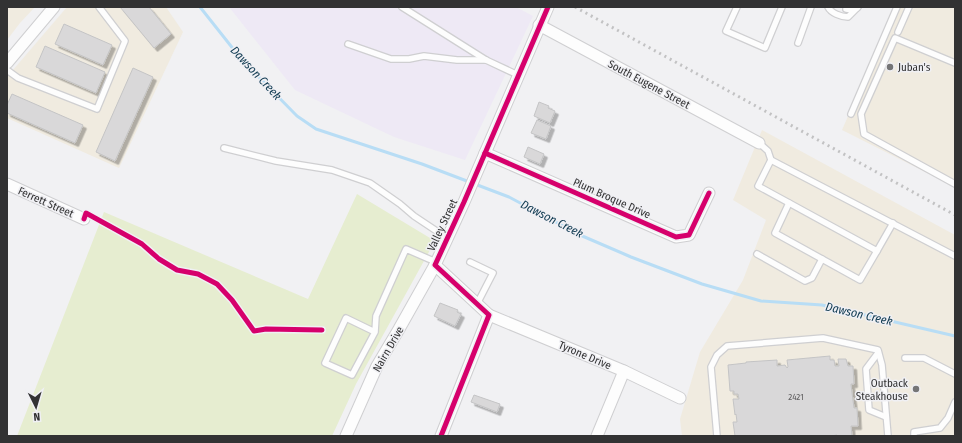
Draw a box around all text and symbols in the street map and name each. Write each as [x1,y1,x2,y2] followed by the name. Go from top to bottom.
[228,43,284,103] water label: Dawson Creek
[606,57,692,112] street label: South Eugene Street
[898,61,931,74] place label: Juban's
[885,62,895,72] marker: Juban's
[571,176,653,221] street label: Plum Broque Drive
[16,184,76,221] street label: Ferrett Street
[425,197,460,253] street label: Valley Street
[518,197,586,241] water label: Dawson Creek
[824,299,894,329] water label: Dawson Creek
[370,324,407,374] street label: Nairn Drive
[556,339,613,372] street label: Tyrone Drive
[856,377,909,403] place label: Outback Steakhouse
[911,384,921,394] marker: Outback Steakhouse
[16,387,56,427] north arrow
[788,392,804,402] house number: 2421
[33,410,41,423] text: N

